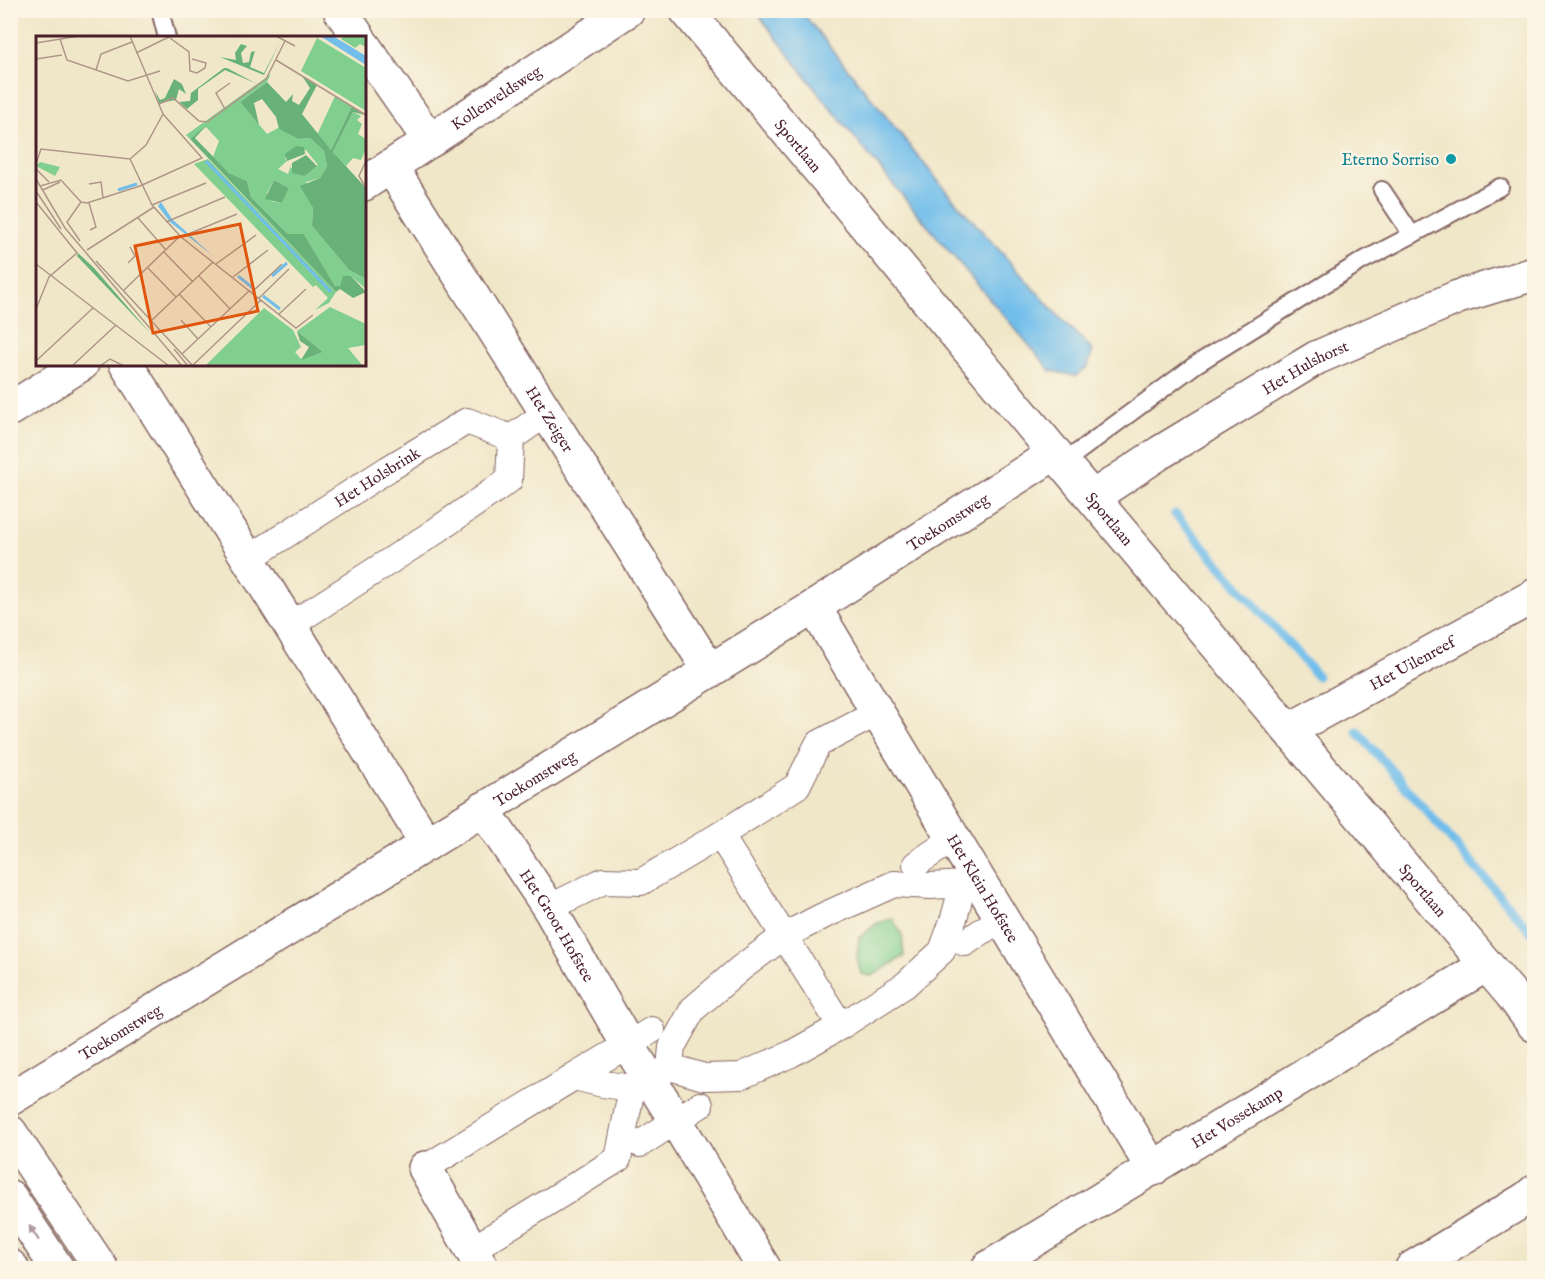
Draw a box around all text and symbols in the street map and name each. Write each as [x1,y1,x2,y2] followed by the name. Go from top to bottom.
[36,36,366,366] inset map
[448,62,546,136] street label: Kollenveldsweg
[769,116,825,178] street label: Sportlaan
[1342,151,1439,171] place label: Eterno Sorriso
[1444,152,1458,166] marker: Eterno Sorriso
[1259,337,1352,400] street label: Het Hulshorst
[520,383,577,457] street label: Het Zeiger
[331,444,425,513] street label: Het Holsbrink
[1080,489,1137,551] street label: Sportlaan
[904,490,993,557] street label: Toekomstweg
[1367,632,1462,696] street label: Het Uilenreef
[491,747,581,813] street label: Toekomstweg
[941,831,1022,947] street label: Het Klein Hofstee
[1394,860,1450,922] street label: Sportlaan
[514,866,598,986] street label: Het Groot Hofstee
[76,1000,166,1066] street label: Toekomstweg
[1188,1083,1287,1154] street label: Het Vossekamp
[28,1225,40,1241] one-way arrow

